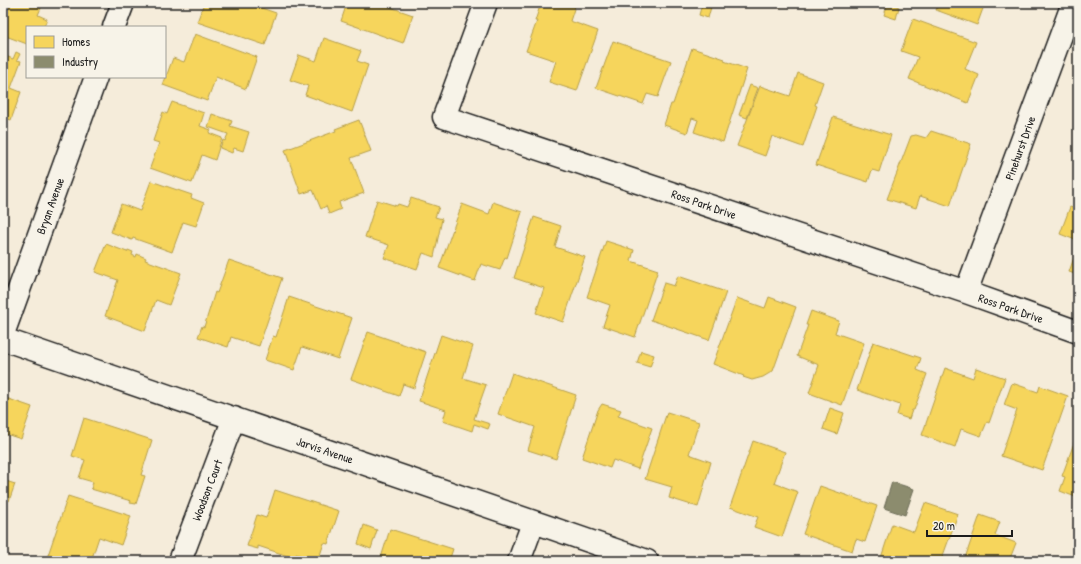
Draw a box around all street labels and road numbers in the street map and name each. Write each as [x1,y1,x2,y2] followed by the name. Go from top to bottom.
[1001,113,1040,182] street label: Pinehurst Drive
[32,175,68,237] street label: Bryan Avenue
[669,185,739,223] street label: Ross Park Drive
[976,289,1046,327] street label: Ross Park Drive
[294,432,356,468] street label: Jarvis Avenue
[188,456,227,523] street label: Woodson Court

